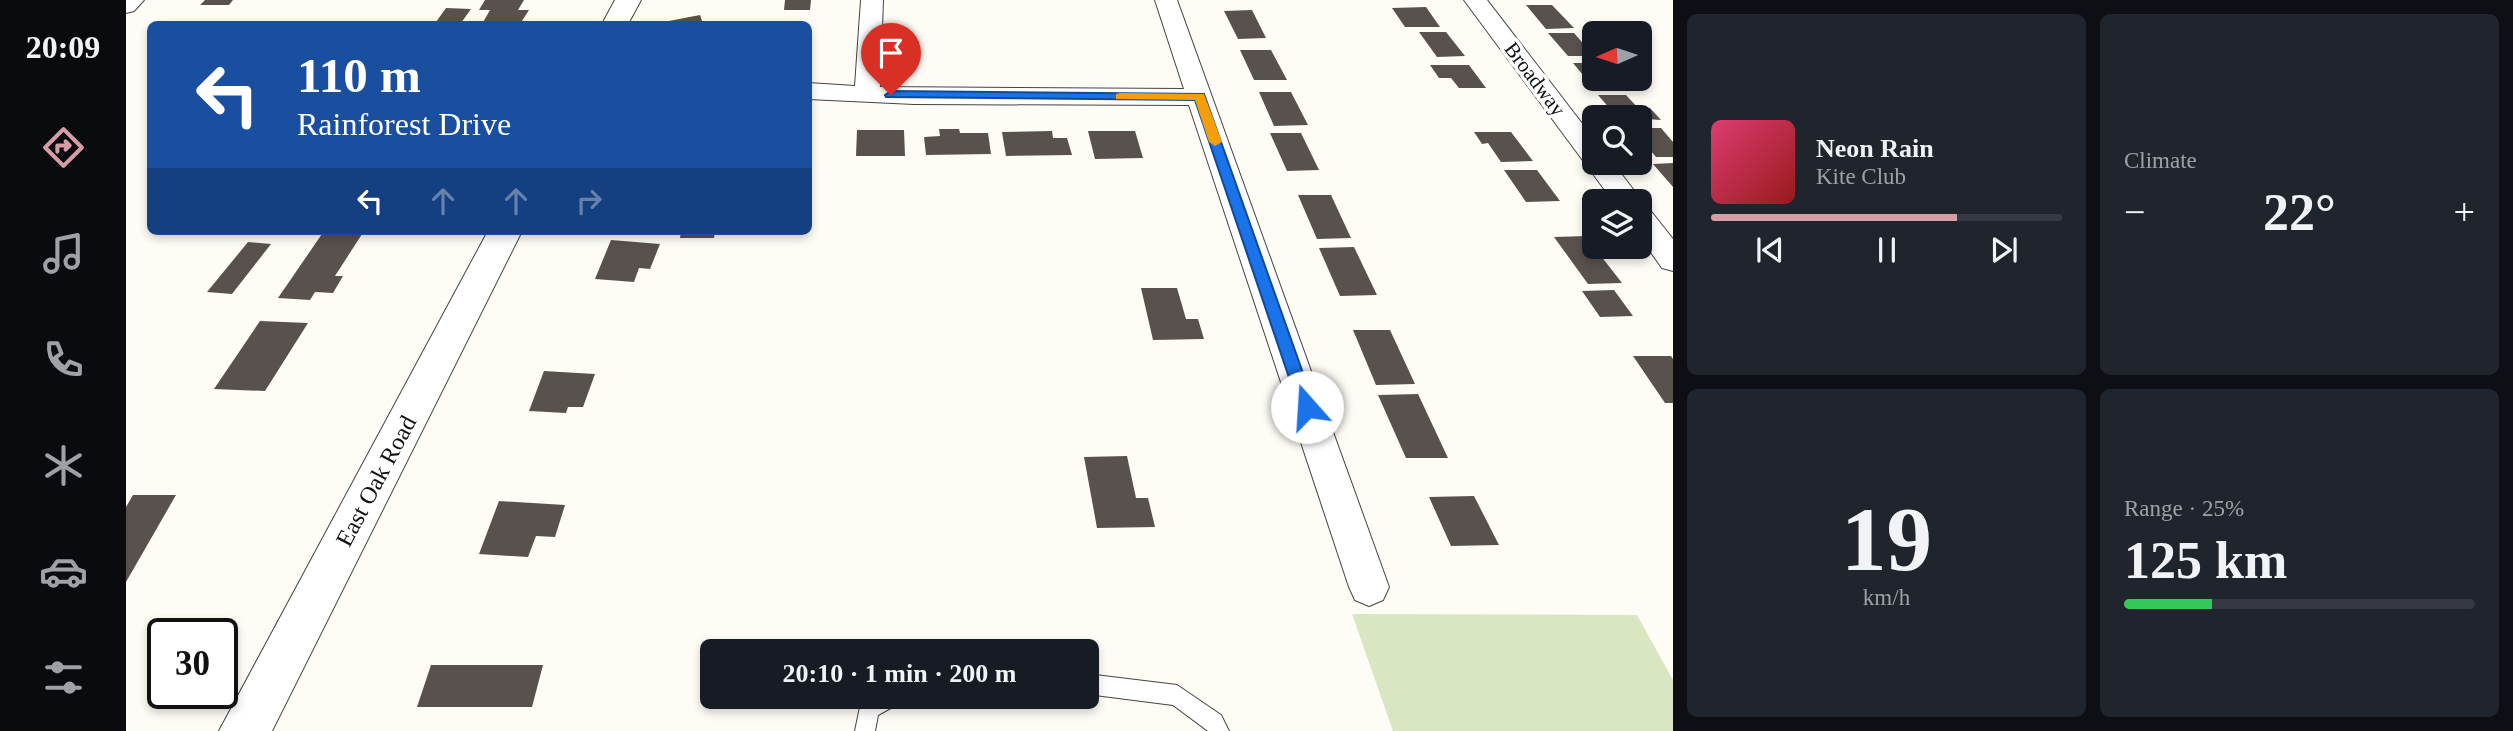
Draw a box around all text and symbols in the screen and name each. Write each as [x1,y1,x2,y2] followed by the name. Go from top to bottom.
[1582,21,1652,91] north arrow
[1582,21,1652,259] map controls
[861,23,921,95] pin
[26,29,100,65] text: 20:09
[872,34,910,72] icon: arrive
[1499,37,1571,121] street label: Broadway
[297,48,421,103] text: 110 m
[182,49,273,140] icon: left
[1582,105,1652,175] button: search
[297,106,511,142] text: Rainforest Drive
[39,123,88,172] icon: directions
[1816,134,1934,163] text: Neon Rain
[2124,148,2197,173] text: Climate
[1816,164,1906,189] text: Kite Club
[351,182,389,220] icon: left
[424,182,462,220] icon: ahead
[497,182,535,220] icon: ahead
[570,182,608,220] icon: right
[2263,184,2336,241] text: 22°
[1582,189,1652,259] button: layers
[2124,191,2145,233] text: −
[2454,191,2475,233] text: +
[39,229,88,278] icon: music
[1751,231,1789,269] icon: previous
[1868,231,1906,269] icon: pause
[1985,231,2023,269] icon: next
[39,335,88,384] icon: phone
[1270,370,1344,444] position arrow
[331,411,421,551] street label: East Oak Road
[39,441,88,490] icon: climate
[1841,489,1932,590] text: 19
[2124,496,2244,521] text: Range · 25%
[2124,532,2287,589] text: 125 km
[39,547,88,596] icon: car
[1863,585,1910,610] text: km/h
[147,618,238,709] speed limit sign: 30
[39,653,88,702] icon: filters
[783,659,1017,688] text: 20:10 · 1 min · 200 m

